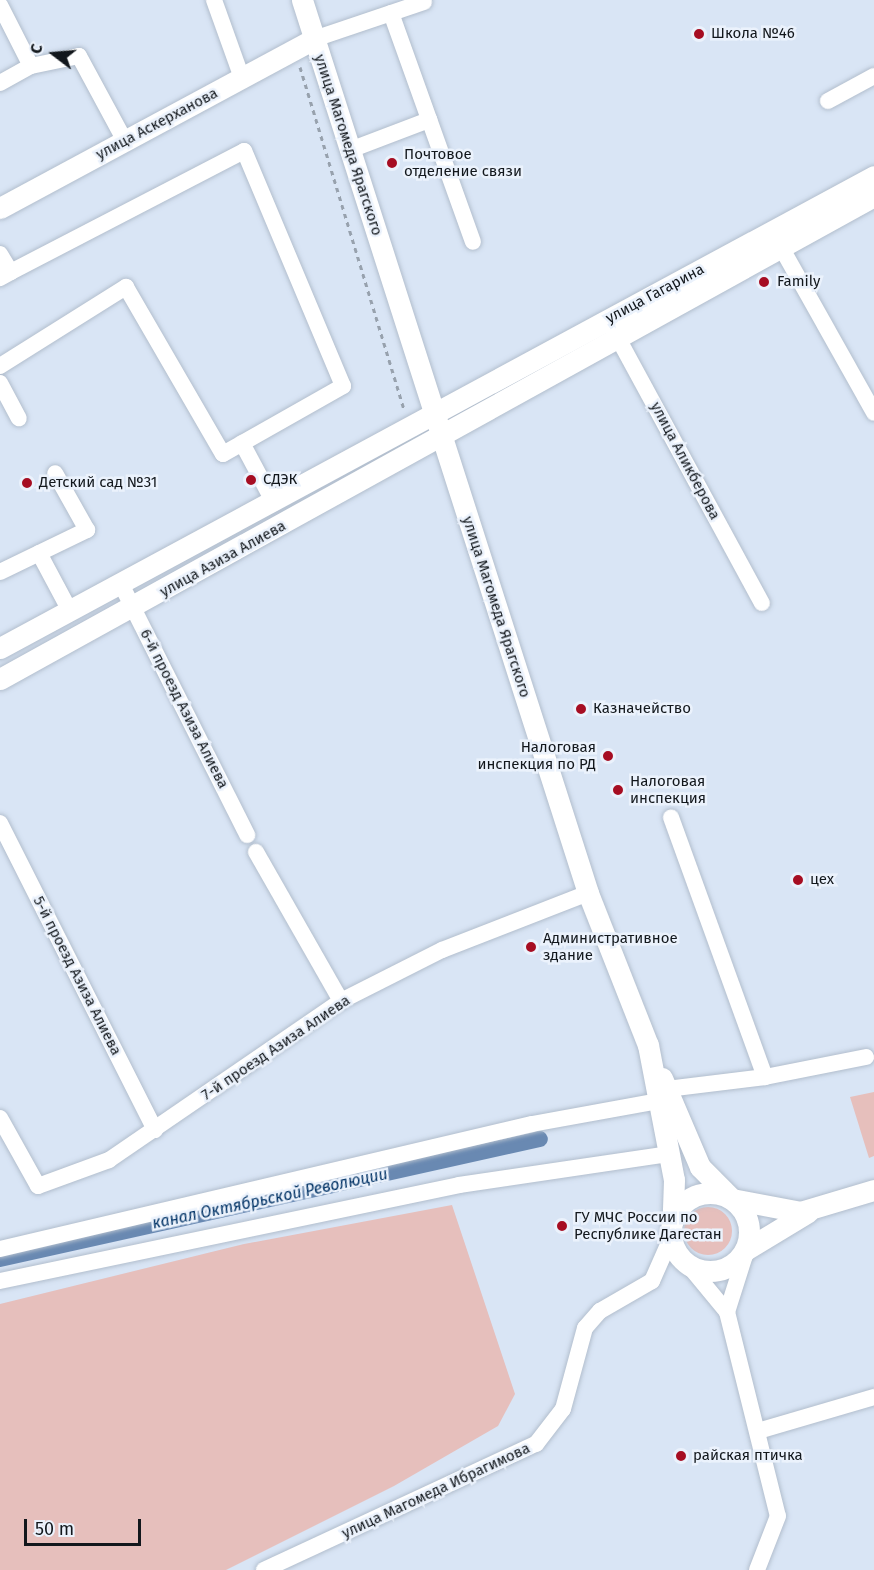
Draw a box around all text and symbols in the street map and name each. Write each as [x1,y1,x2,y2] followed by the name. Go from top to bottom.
[24,24,84,84] north arrow
[711,25,795,43] place label: Школа №46
[692,27,706,41] marker: Школа №46
[26,42,47,56] text: С
[310,52,386,238] street label: улица Магомеда Ярагского
[93,84,221,164] street label: улица Аскерханова
[404,145,522,180] place label: Почтовое отделение связи
[385,156,399,170] marker: Почтовое отделение связи
[603,260,707,328] street label: улица Гагарина
[755,273,773,291] marker: Family
[777,273,820,291] place label: Family
[646,399,724,523] street label: улица Аликберова
[263,471,297,489] place label: СДЭК
[244,473,258,487] marker: СДЭК
[39,474,157,492] place label: Детский сад №31
[20,476,34,490] marker: Детский сад №31
[458,514,534,700] street label: улица Магомеда Ярагского
[157,517,289,601] street label: улица Азиза Алиева
[136,626,232,792] street label: 6-й проезд Азиза Алиева
[593,700,691,718] place label: Казначейство
[574,702,588,716] marker: Казначейство
[477,738,596,773] place label: Налоговая инспекция по РД
[601,749,615,763] marker: Налоговая инспекция по РД
[630,772,706,807] place label: Налоговая инспекция
[611,783,625,797] marker: Налоговая инспекция
[810,871,834,889] place label: цех
[791,873,805,887] marker: цех
[29,894,125,1058] street label: 5-й проезд Азиза Алиева
[543,929,678,964] place label: Административное здание
[524,940,538,954] marker: Административное здание
[198,992,354,1104] street label: 7-й проезд Азиза Алиева
[151,1165,389,1233] water label: канал Октябрьской Революции
[574,1208,722,1243] place label: ГУ МЧС России по Республике Дагестан
[555,1219,569,1233] marker: ГУ МЧС России по Республике Дагестан
[339,1439,533,1543] street label: улица Магомеда Ибрагимова
[693,1447,803,1465] place label: райская птичка
[674,1449,688,1463] marker: райская птичка
[27,1507,144,1545] scale bar
[35,1518,74,1540] text: 50 m

